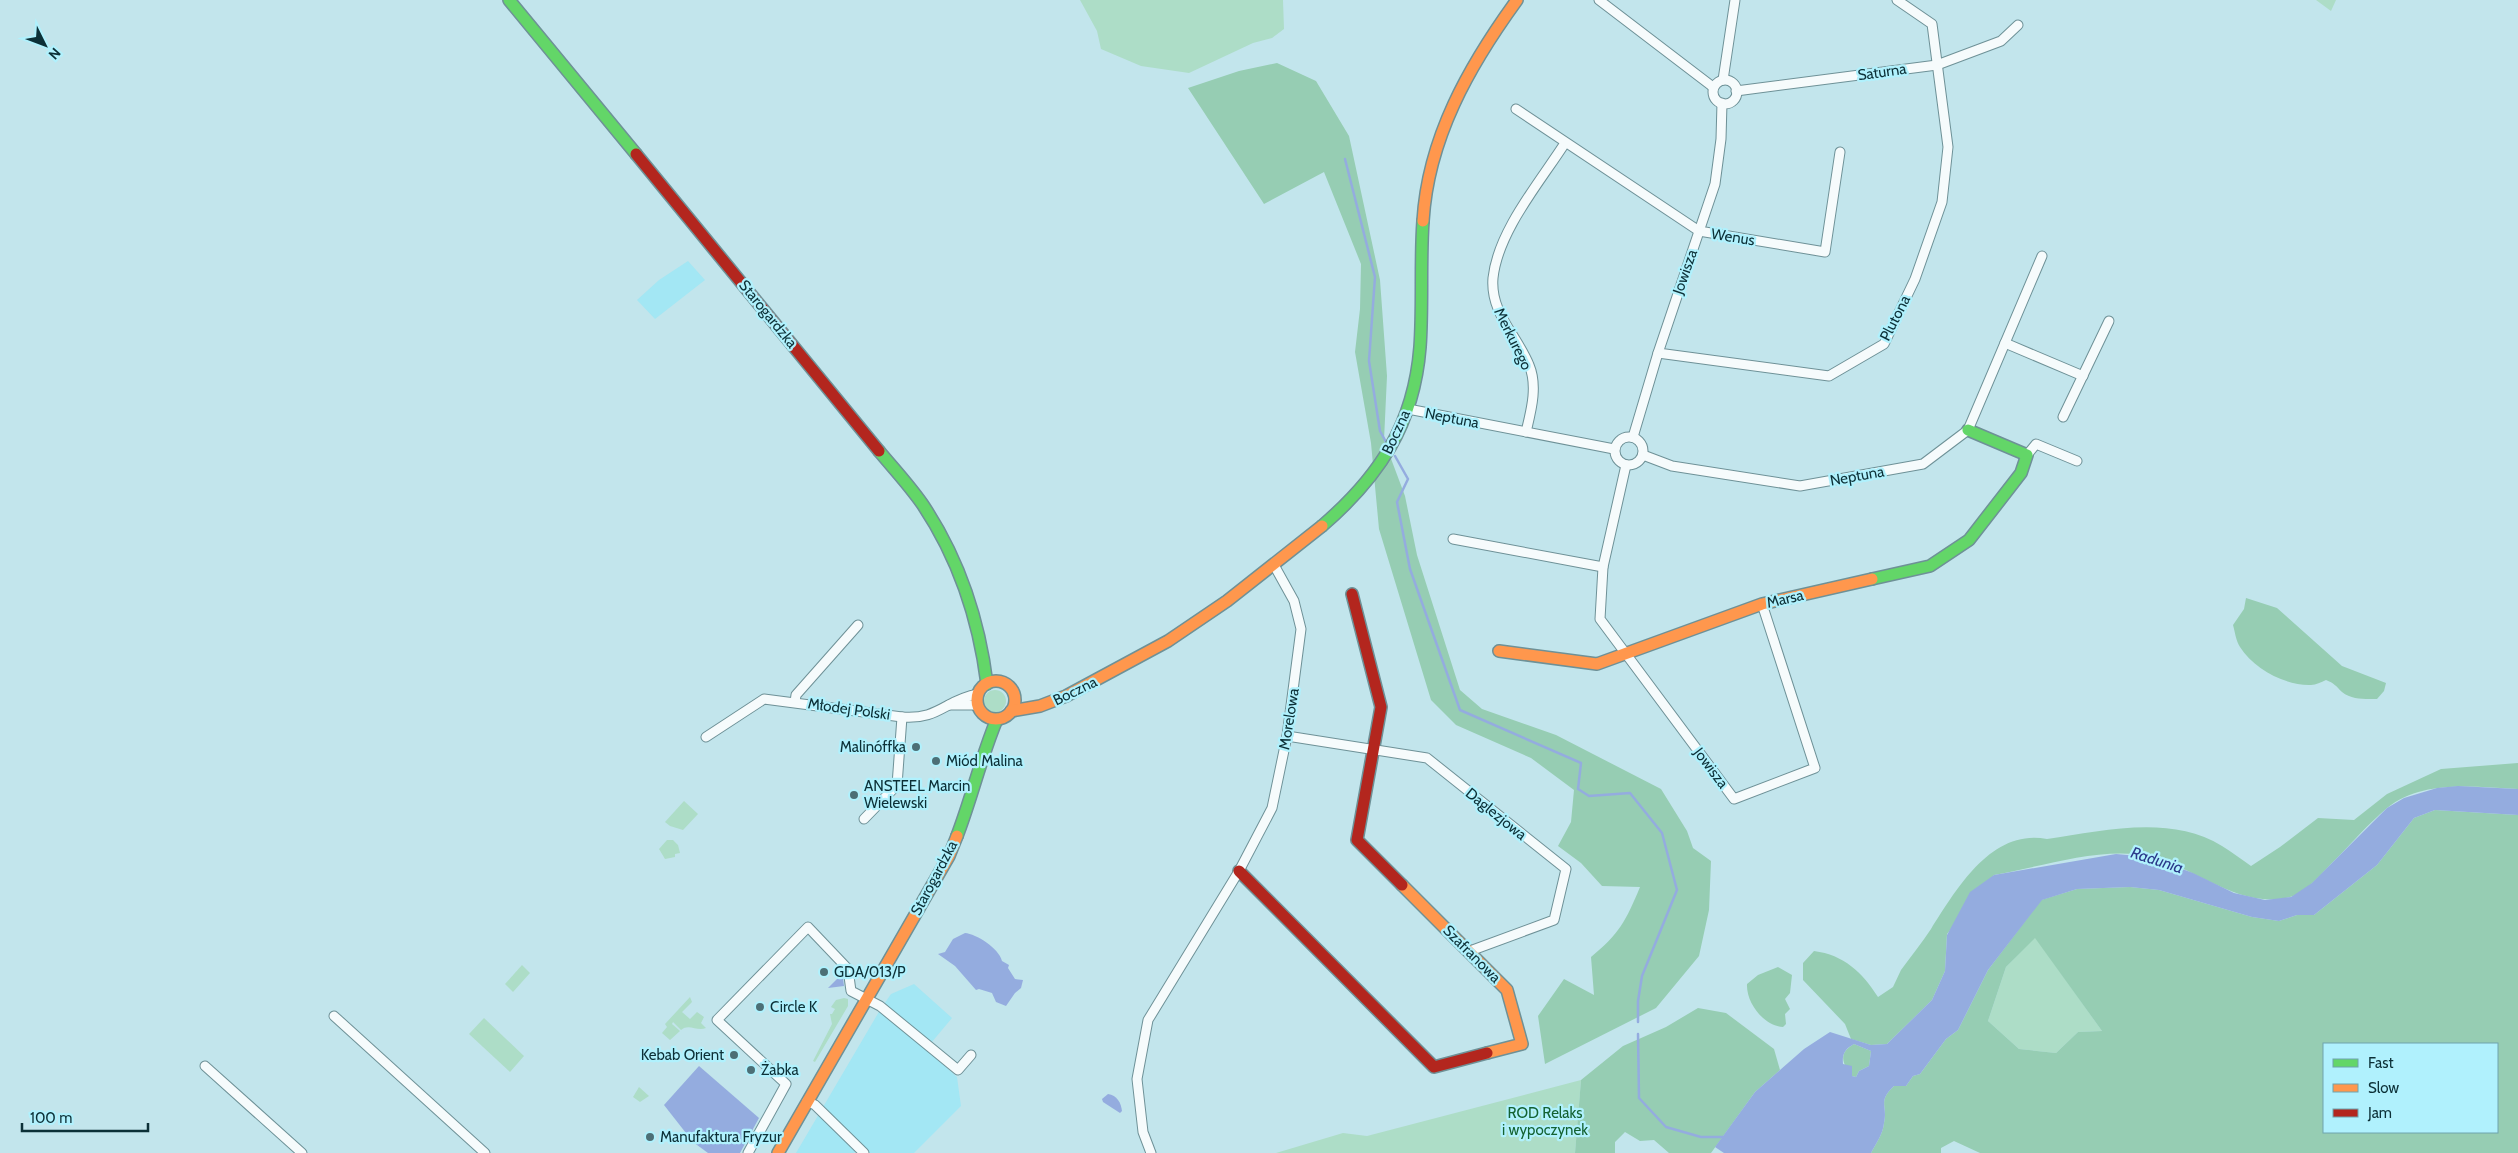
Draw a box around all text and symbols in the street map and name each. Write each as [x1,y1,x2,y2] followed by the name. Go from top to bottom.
[20,20,70,70] north arrow
[45,44,65,63] text: N
[1856,60,1908,84] street label: Saturna
[1710,225,1756,249] street label: Wenus
[1669,246,1701,298] street label: Jowisza
[735,276,801,352] street label: Starogardzka
[1876,291,1914,344] street label: Plutona
[1490,305,1536,373] street label: Merkurego
[1423,404,1481,432] street label: Neptuna
[1378,406,1414,457] street label: Boczna
[1828,462,1886,490] street label: Neptuna
[1765,586,1806,612] street label: Marsa
[1050,672,1101,709] street label: Boczna
[1275,686,1303,751] street label: Morelowa
[807,694,891,724] street label: Młodej Polski
[840,738,907,756] place label: Malinóffka
[910,741,922,753] marker: Malinóffka
[1689,743,1733,793] street label: Jowisza
[946,752,1024,770] place label: Miód Malina
[930,755,942,767] marker: Miód Malina
[864,777,970,812] place label: ANSTEEL Marcin Wielewski
[1462,784,1531,844] street label: Daglezjowa
[848,789,860,801] marker: ANSTEEL Marcin Wielewski
[907,837,962,918] street label: Starogardzka
[2128,843,2186,877] water label: Radunia
[1439,921,1505,987] street label: Szafranowa
[834,963,906,981] place label: GDA/013/P
[818,966,830,978] marker: GDA/013/P
[770,998,818,1016] place label: Circle K
[754,1001,766,1013] marker: Circle K
[2323,1043,2498,1133] legend
[641,1046,724,1064] place label: Kebab Orient
[728,1049,740,1061] marker: Kebab Orient
[2368,1054,2393,1072] text: Fast
[761,1060,799,1079] place label: Żabka
[745,1064,757,1076] marker: Żabka
[2368,1079,2399,1097] text: Slow
[22,1100,149,1132] scale bar
[1502,1104,1588,1139] park label: ROD Relaks i wypoczynek
[2367,1104,2392,1122] text: Jam
[30,1109,72,1127] text: 100 m
[660,1128,782,1146] place label: Manufaktura Fryzur
[644,1131,656,1143] marker: Manufaktura Fryzur

